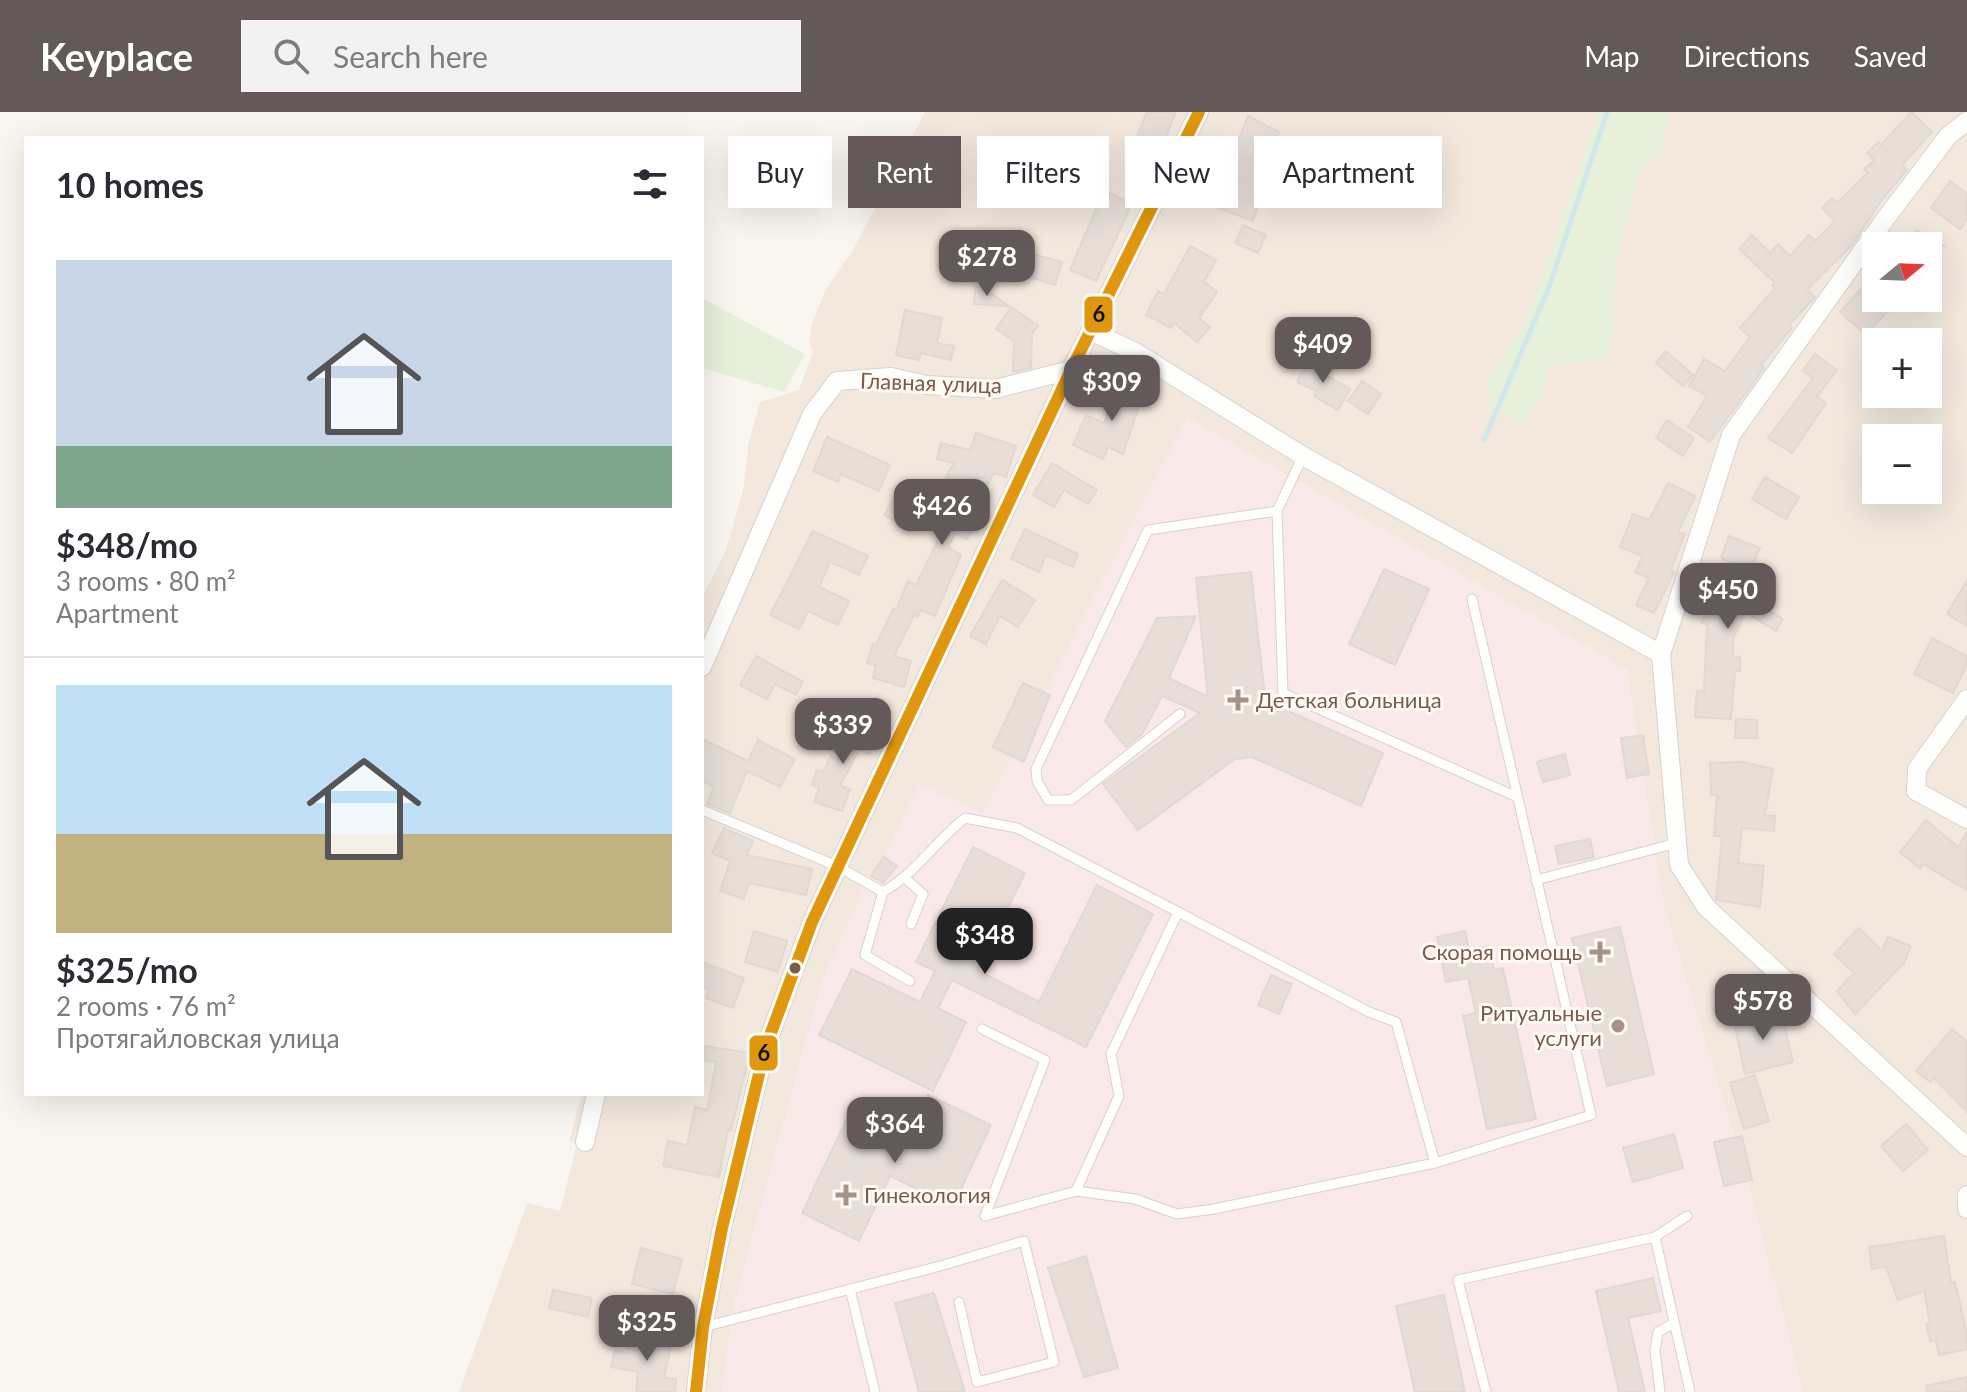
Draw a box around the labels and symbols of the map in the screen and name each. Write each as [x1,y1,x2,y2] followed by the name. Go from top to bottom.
[940,230,1034,298] pin: $278
[1862,232,1942,312] north arrow
[1083,295,1114,334] line badge: 6
[1093,300,1106,327] text: 6
[1276,317,1370,385] pin: $409
[1065,355,1159,423] pin: $309
[859,367,1003,398] street label: Главная улица
[895,479,989,547] pin: $426
[1681,563,1775,631] pin: $450
[1256,686,1442,713] place label: Детская больница
[1227,689,1249,711] marker: Детская больница
[796,698,890,766] pin: $339
[938,908,1032,976] pin: $348
[1422,938,1582,965] place label: Скорая помощь
[1589,941,1611,963] marker: Скорая помощь
[787,960,803,976] unlabelled marker
[1716,974,1810,1042] pin: $578
[1480,999,1602,1051] place label: Ритуальные услуги
[1609,1017,1627,1035] marker: Ритуальные услуги
[748,1034,779,1072] line badge: 6
[758,1039,771,1066] text: 6
[848,1097,942,1165] pin: $364
[864,1181,991,1208] place label: Гинекология
[835,1184,857,1206] marker: Гинекология
[600,1295,694,1363] pin: $325

